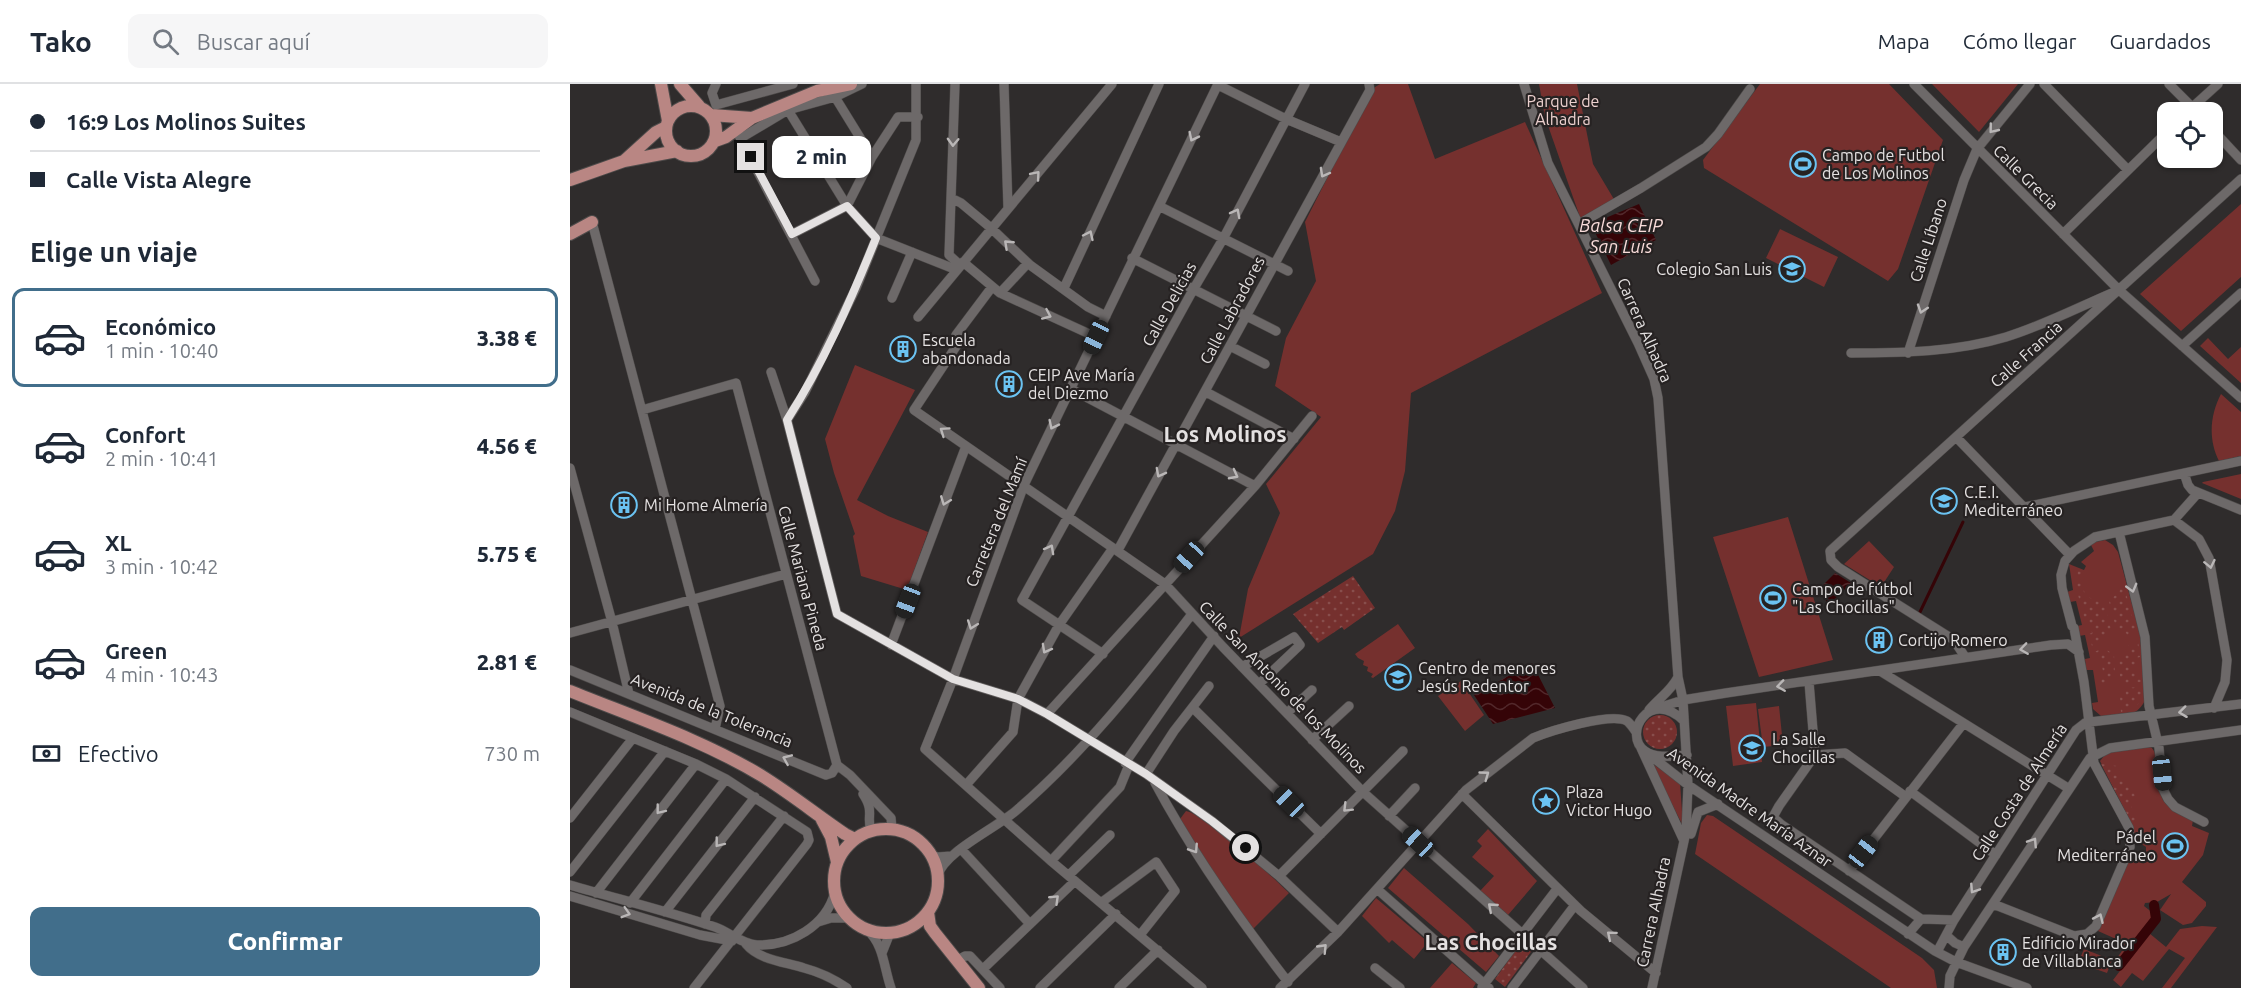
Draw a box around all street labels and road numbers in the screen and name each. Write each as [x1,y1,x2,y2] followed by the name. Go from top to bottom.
[1990,141,2062,213] street label: Calle Grecia
[1906,196,1950,284] street label: Calle Líbano
[1196,253,1268,367] street label: Calle Labradores
[1138,259,1200,349] street label: Calle Delicias
[1614,275,1676,385] street label: Carrera Alhadra
[1987,317,2065,391] street label: Calle Francia
[962,454,1031,589] street label: Carretera del Mamí
[775,504,831,652] street label: Calle Mariana Pineda
[1196,597,1370,777] street label: Calle San Antonio de los Molinos
[629,669,795,751] street label: Avenida de la Tolerancia
[1968,720,2070,864] street label: Calle Costa de Almería
[1664,743,1836,871] street label: Avenida Madre María Aznar
[1633,855,1673,969] street label: Carrera Alhadra

